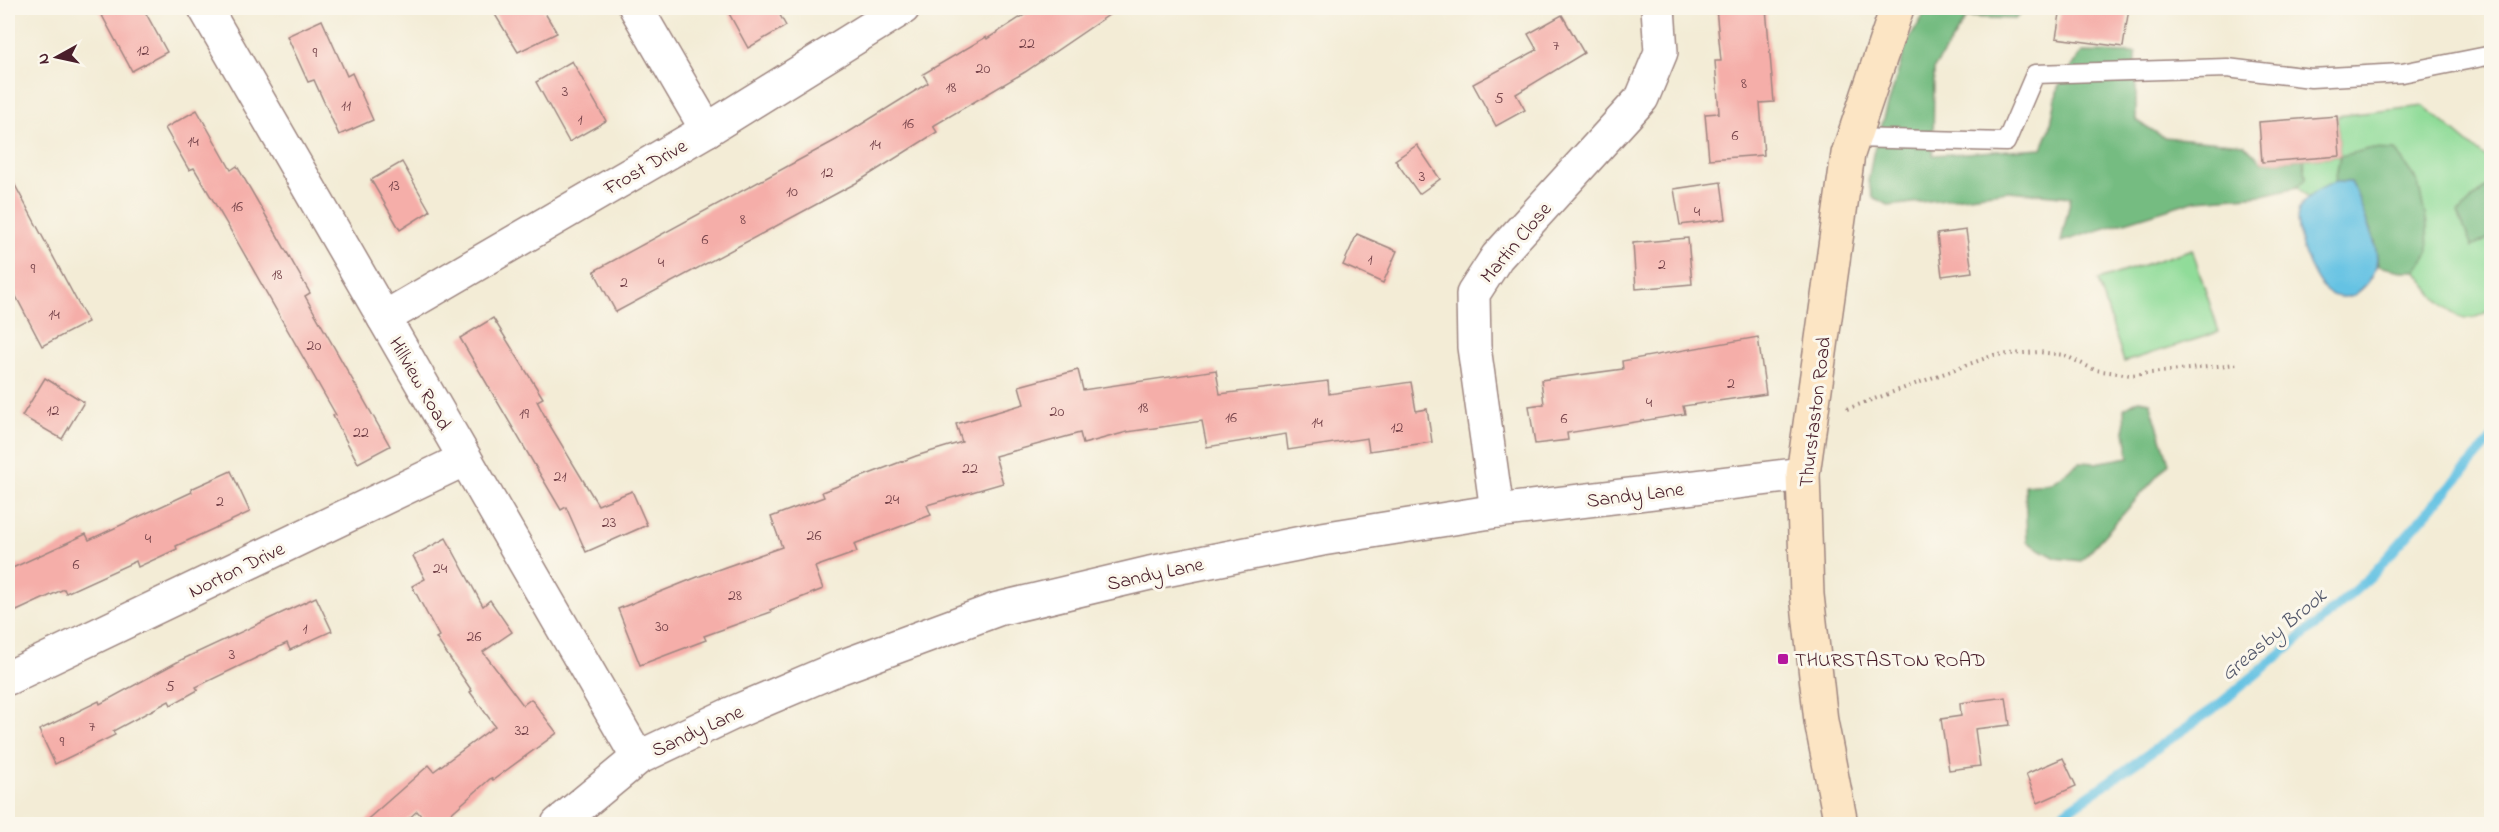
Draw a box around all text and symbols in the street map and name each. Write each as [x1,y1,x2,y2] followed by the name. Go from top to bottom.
[27,27,87,87] north arrow
[1019,32,1035,56] house number: 22
[1553,34,1560,58] house number: 7
[136,39,150,63] house number: 12
[313,41,318,65] house number: 9
[31,52,57,66] text: N
[976,57,991,81] house number: 20
[1741,72,1747,96] house number: 8
[945,76,957,100] house number: 18
[562,80,568,104] house number: 3
[1494,87,1504,111] house number: 5
[341,94,351,118] house number: 11
[577,108,583,132] house number: 1
[902,112,914,136] house number: 16
[1731,124,1739,148] house number: 6
[187,130,199,154] house number: 14
[598,133,693,204] street label: Frost Drive
[869,133,881,157] house number: 14
[820,161,834,185] house number: 12
[1419,165,1425,189] house number: 3
[388,174,400,198] house number: 13
[786,180,798,204] house number: 10
[231,195,243,219] house number: 16
[1474,197,1560,291] street label: Martin Close
[1694,200,1701,224] house number: 4
[740,208,746,232] house number: 8
[701,228,709,252] house number: 6
[1367,248,1373,272] house number: 1
[658,251,665,275] house number: 4
[1658,253,1666,277] house number: 2
[31,257,36,281] house number: 9
[271,263,283,287] house number: 18
[620,271,628,295] house number: 2
[48,303,60,327] house number: 14
[380,332,457,436] street label: Hillview Road
[307,334,322,358] house number: 20
[1793,335,1840,489] street label: Thurstaston Road
[1727,372,1735,396] house number: 2
[1646,391,1653,415] house number: 4
[1137,396,1149,420] house number: 18
[46,399,60,423] house number: 12
[1050,400,1065,424] house number: 20
[519,402,529,426] house number: 19
[1225,406,1237,430] house number: 16
[1560,407,1568,431] house number: 6
[1311,411,1323,435] house number: 14
[1390,416,1404,440] house number: 12
[353,421,369,445] house number: 22
[962,457,978,481] house number: 22
[553,465,567,489] house number: 21
[1585,476,1686,517] street label: Sandy Lane
[885,488,900,512] house number: 24
[216,490,224,514] house number: 2
[602,511,616,535] house number: 23
[807,524,822,548] house number: 26
[145,527,152,551] house number: 4
[184,535,290,607] street label: Norton Drive
[1105,551,1206,600] street label: Sandy Lane
[72,553,80,577] house number: 6
[433,557,448,581] house number: 24
[2215,582,2334,689] water label: Greasby Brook
[728,584,742,608] house number: 28
[655,615,669,639] house number: 30
[302,617,308,641] house number: 1
[467,625,482,649] house number: 26
[229,643,235,667] house number: 3
[1795,647,1986,676] place label: THURSTASTON ROAD
[1776,652,1790,666] marker: THURSTASTON ROAD
[165,675,175,699] house number: 5
[648,698,749,766] street label: Sandy Lane
[89,715,96,739] house number: 7
[515,719,529,743] house number: 32
[60,730,65,754] house number: 9

